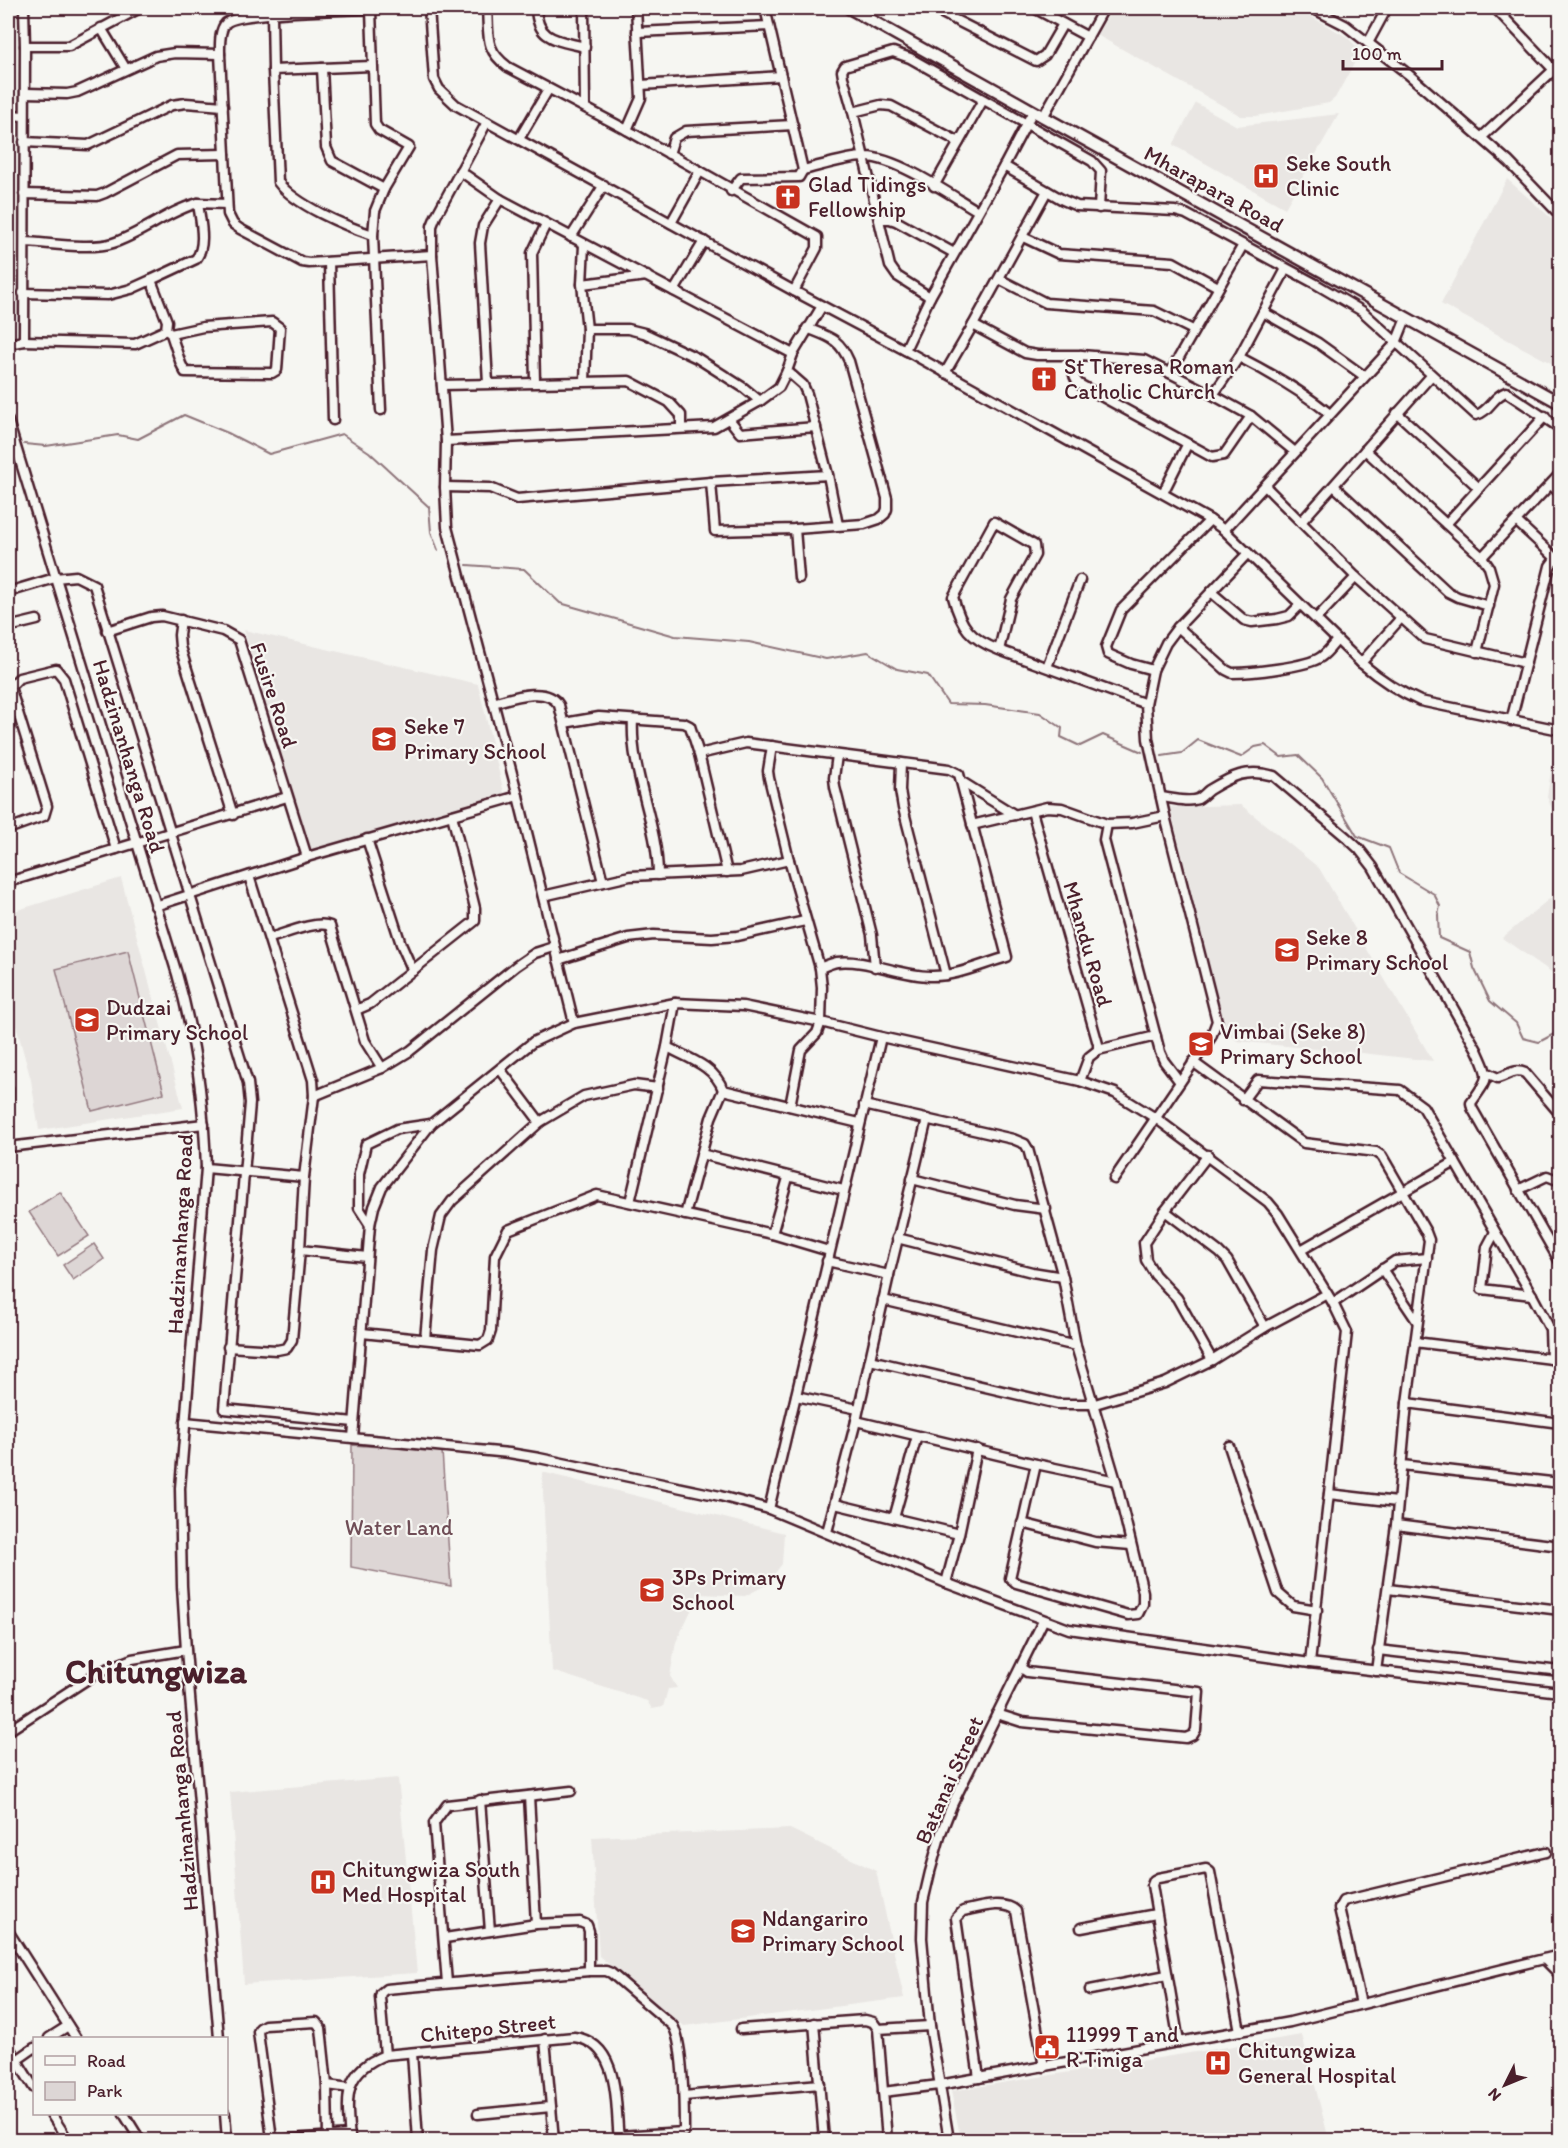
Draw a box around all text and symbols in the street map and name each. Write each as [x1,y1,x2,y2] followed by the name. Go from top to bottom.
[1343,33,1442,71] scale bar
[1352,43,1402,65] text: 100 m
[1139,139,1289,239] street label: Mharapara Road
[1286,150,1392,202] place label: Seke South Clinic
[1251,161,1281,191] hospital icon: Seke South Clinic
[808,171,927,223] place label: Glad Tidings Fellowship
[773,182,803,212] church icon: Glad Tidings Fellowship
[1064,353,1235,405] place label: St Theresa Roman Catholic Church
[1029,364,1059,394] church icon: St Theresa Roman Catholic Church
[244,639,304,751] street label: Fusire Road
[87,656,171,856] street label: Hadzinanhanga Road
[404,713,546,765] place label: Seke 7 Primary School
[369,724,399,754] school or university icon: Seke 7 Primary School
[1057,878,1119,1010] street label: Mhandu Road
[1306,924,1448,976] place label: Seke 8 Primary School
[1272,935,1302,965] school or university icon: Seke 8 Primary School
[106,994,248,1046] place label: Dudzai Primary School
[72,1005,102,1035] school or university icon: Dudzai Primary School
[1220,1018,1366,1070] place label: Vimbai (Seke 8) Primary School
[1186,1029,1216,1059] school or university icon: Vimbai (Seke 8) Primary School
[161,1133,199,1335] street label: Hadzinanhanga Road
[345,1514,453,1541] park label: Water Land
[672,1564,787,1616] place label: 3Ps Primary School
[637,1575,667,1605] school or university icon: 3Ps Primary School
[65,1651,247,1692] district label: Chitungwiza
[160,1710,204,1912] street label: Hadzinanhanga Road
[909,1712,989,1848] street label: Batanai Street
[342,1856,520,1908] place label: Chitungwiza South Med Hospital
[308,1867,338,1897] hospital icon: Chitungwiza South Med Hospital
[762,1905,904,1957] place label: Ndangariro Primary School
[728,1916,758,1946] school or university icon: Ndangariro Primary School
[419,2007,557,2049] street label: Chitepo Street
[1066,2021,1179,2073] place label: 11999 T and R Tiniga
[1032,2032,1062,2062] public building icon: 11999 T and R Tiniga
[33,2037,228,2115] legend
[1238,2037,1396,2089] place label: Chitungwiza General Hospital
[1203,2048,1233,2078] hospital icon: Chitungwiza General Hospital
[87,2050,126,2072] text: Road
[1475,2055,1535,2115] north arrow
[87,2080,122,2102] text: Park
[1484,2084,1505,2105] text: N

